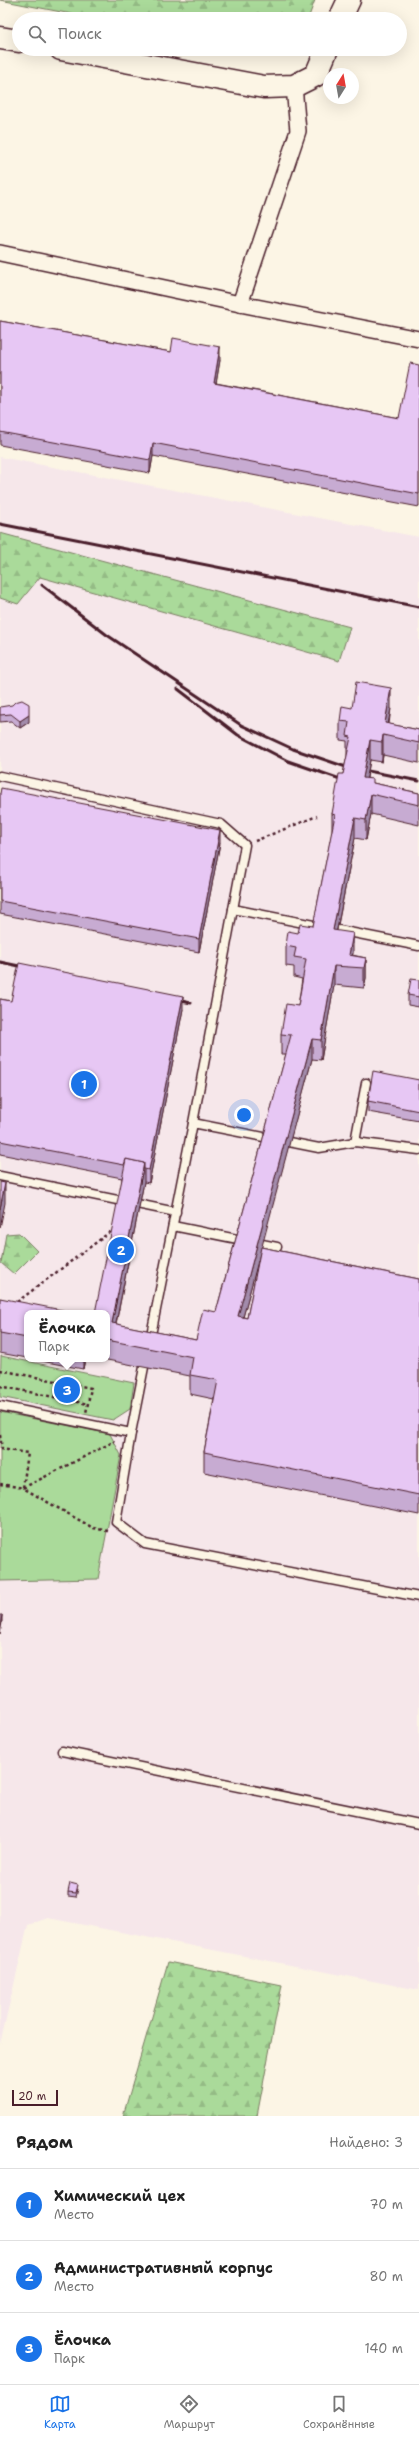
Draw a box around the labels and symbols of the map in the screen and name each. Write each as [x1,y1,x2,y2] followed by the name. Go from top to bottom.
[323,68,359,104] north arrow
[71,1069,97,1099] pin: 1
[234,1105,254,1125] your location
[108,1235,134,1265] pin: 2
[54,1375,80,1405] pin: 3
[12,2088,58,2107] scale bar

